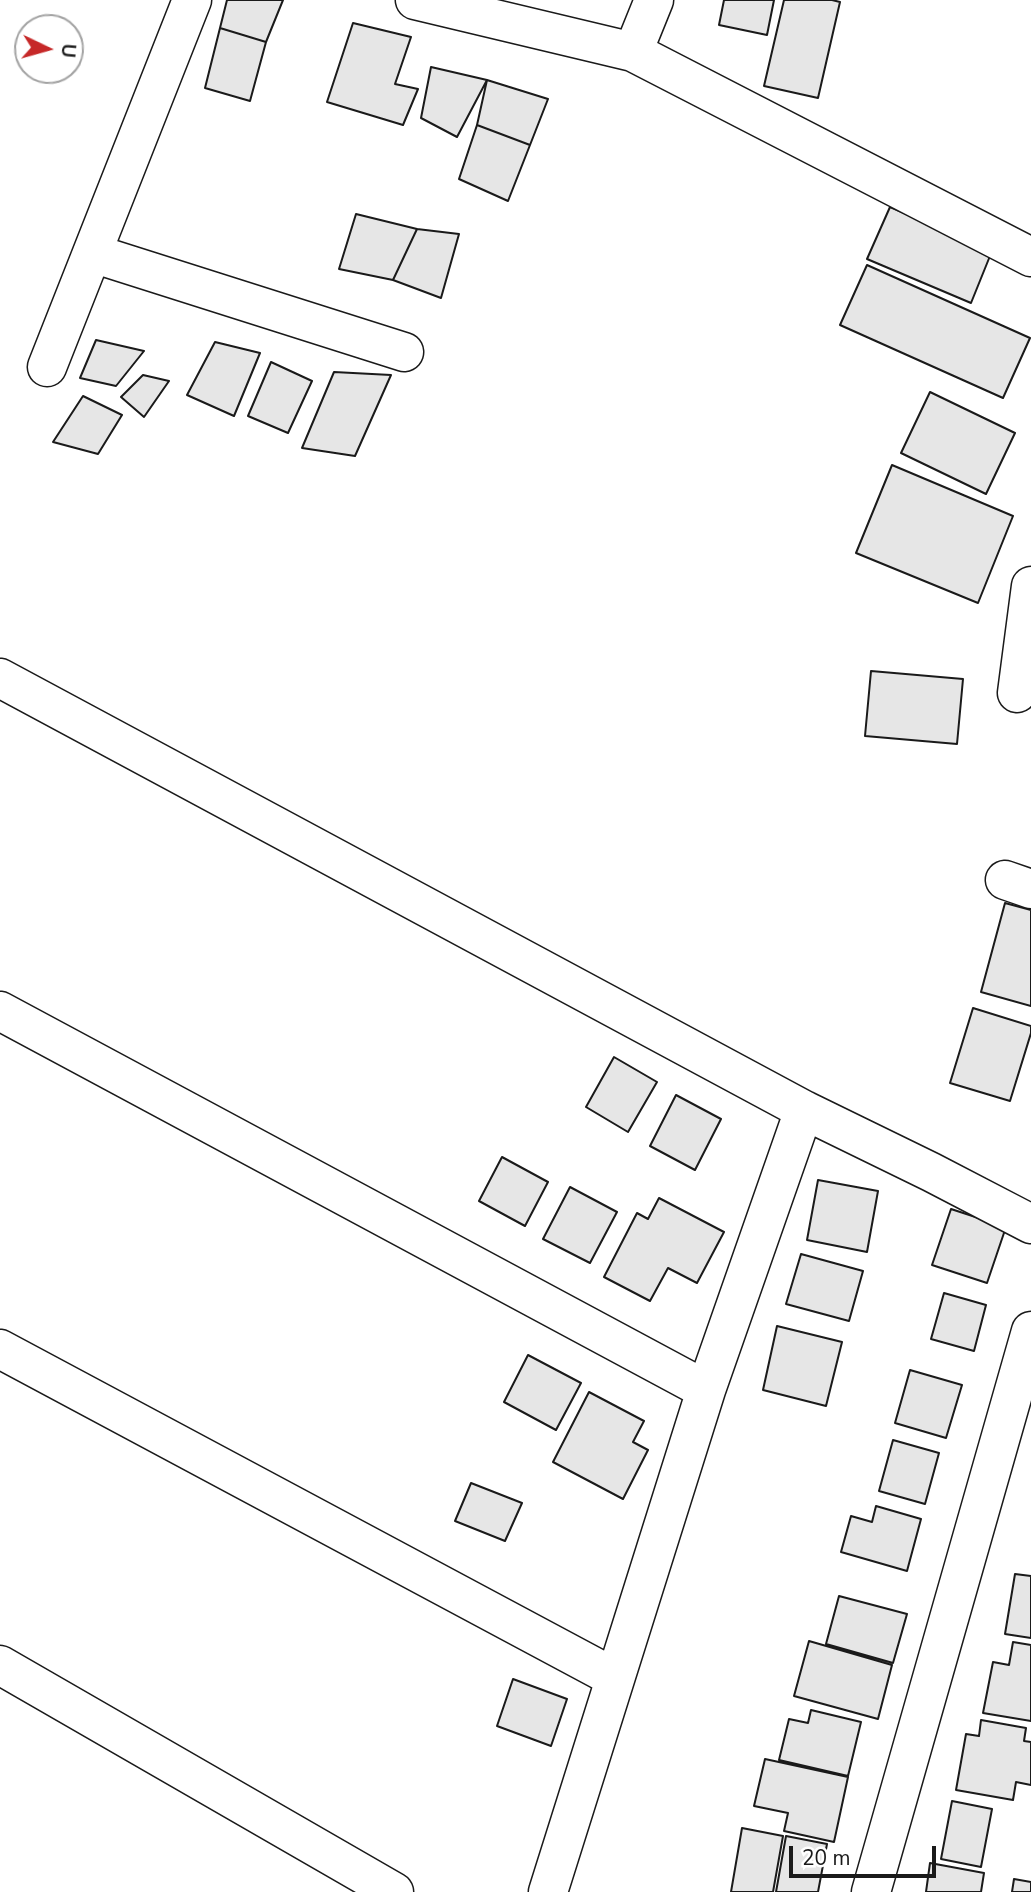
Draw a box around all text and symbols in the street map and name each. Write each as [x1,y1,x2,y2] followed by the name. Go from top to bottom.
[14,14,84,84] north arrow
[54,43,81,59] text: U
[793,1832,940,1876] scale bar
[802,1844,851,1872] text: 20 m

